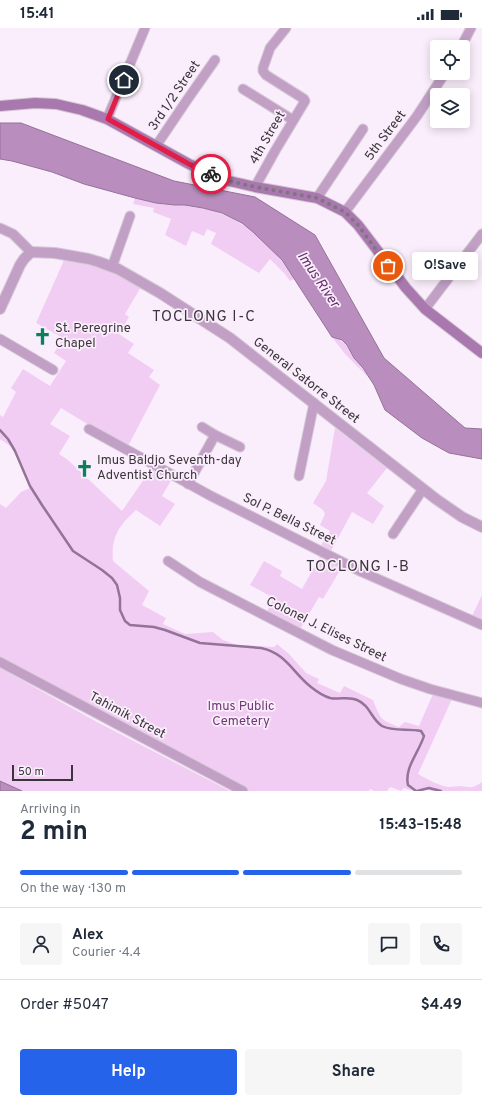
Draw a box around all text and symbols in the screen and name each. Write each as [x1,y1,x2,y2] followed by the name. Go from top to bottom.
[20,5,54,24] text: 15:41
[430,40,470,128] map controls
[430,40,470,80] button: locate
[146,58,204,134] street label: 3rd 1/2 Street
[107,63,141,97] pin
[113,69,135,91] icon: home
[430,88,470,128] button: layers
[246,108,290,168] street label: 4th Street
[362,108,410,164] street label: 5th Street
[191,154,231,194] courier
[200,163,222,185] icon: bike
[293,249,344,313] water label: Imus River
[371,249,405,283] pin
[412,252,478,280] callout: O!Save
[377,255,399,277] icon: bag
[424,258,466,274] text: O!Save
[152,308,256,327] district label: TOCLONG I-C
[55,321,131,352] place label: St. Peregrine Chapel
[32,326,52,346] church icon: St. Peregrine Chapel
[250,334,363,428] street label: General Satorre Street
[97,453,242,484] place label: Imus Baldjo Seventh-day Adventist Church
[74,458,94,478] church icon: Imus Baldjo Seventh-day Adventist Church
[240,490,338,550] street label: Sol P. Bella Street
[306,558,410,577] district label: TOCLONG I-B
[263,594,389,666] street label: Colonel J. Elises Street
[86,689,168,743] street label: Tahimik Street
[208,699,274,730] park label: Imus Public Cemetery
[12,763,73,782] scale bar
[18,765,44,779] text: 50 m
[20,802,81,818] text: Arriving in
[20,816,88,849] text: 2 min
[379,816,462,835] text: 15:43–15:48
[20,881,126,897] text: On the way · 130 m
[20,923,62,965] button: person
[368,923,410,965] button: chat
[420,923,462,965] button: phone
[72,926,104,945] text: Alex
[72,945,141,961] text: Courier · 4.4
[20,996,109,1015] text: Order #5047
[421,996,462,1015] text: $4.49
[20,1049,237,1095] button: Help
[245,1049,462,1095] button: Share

